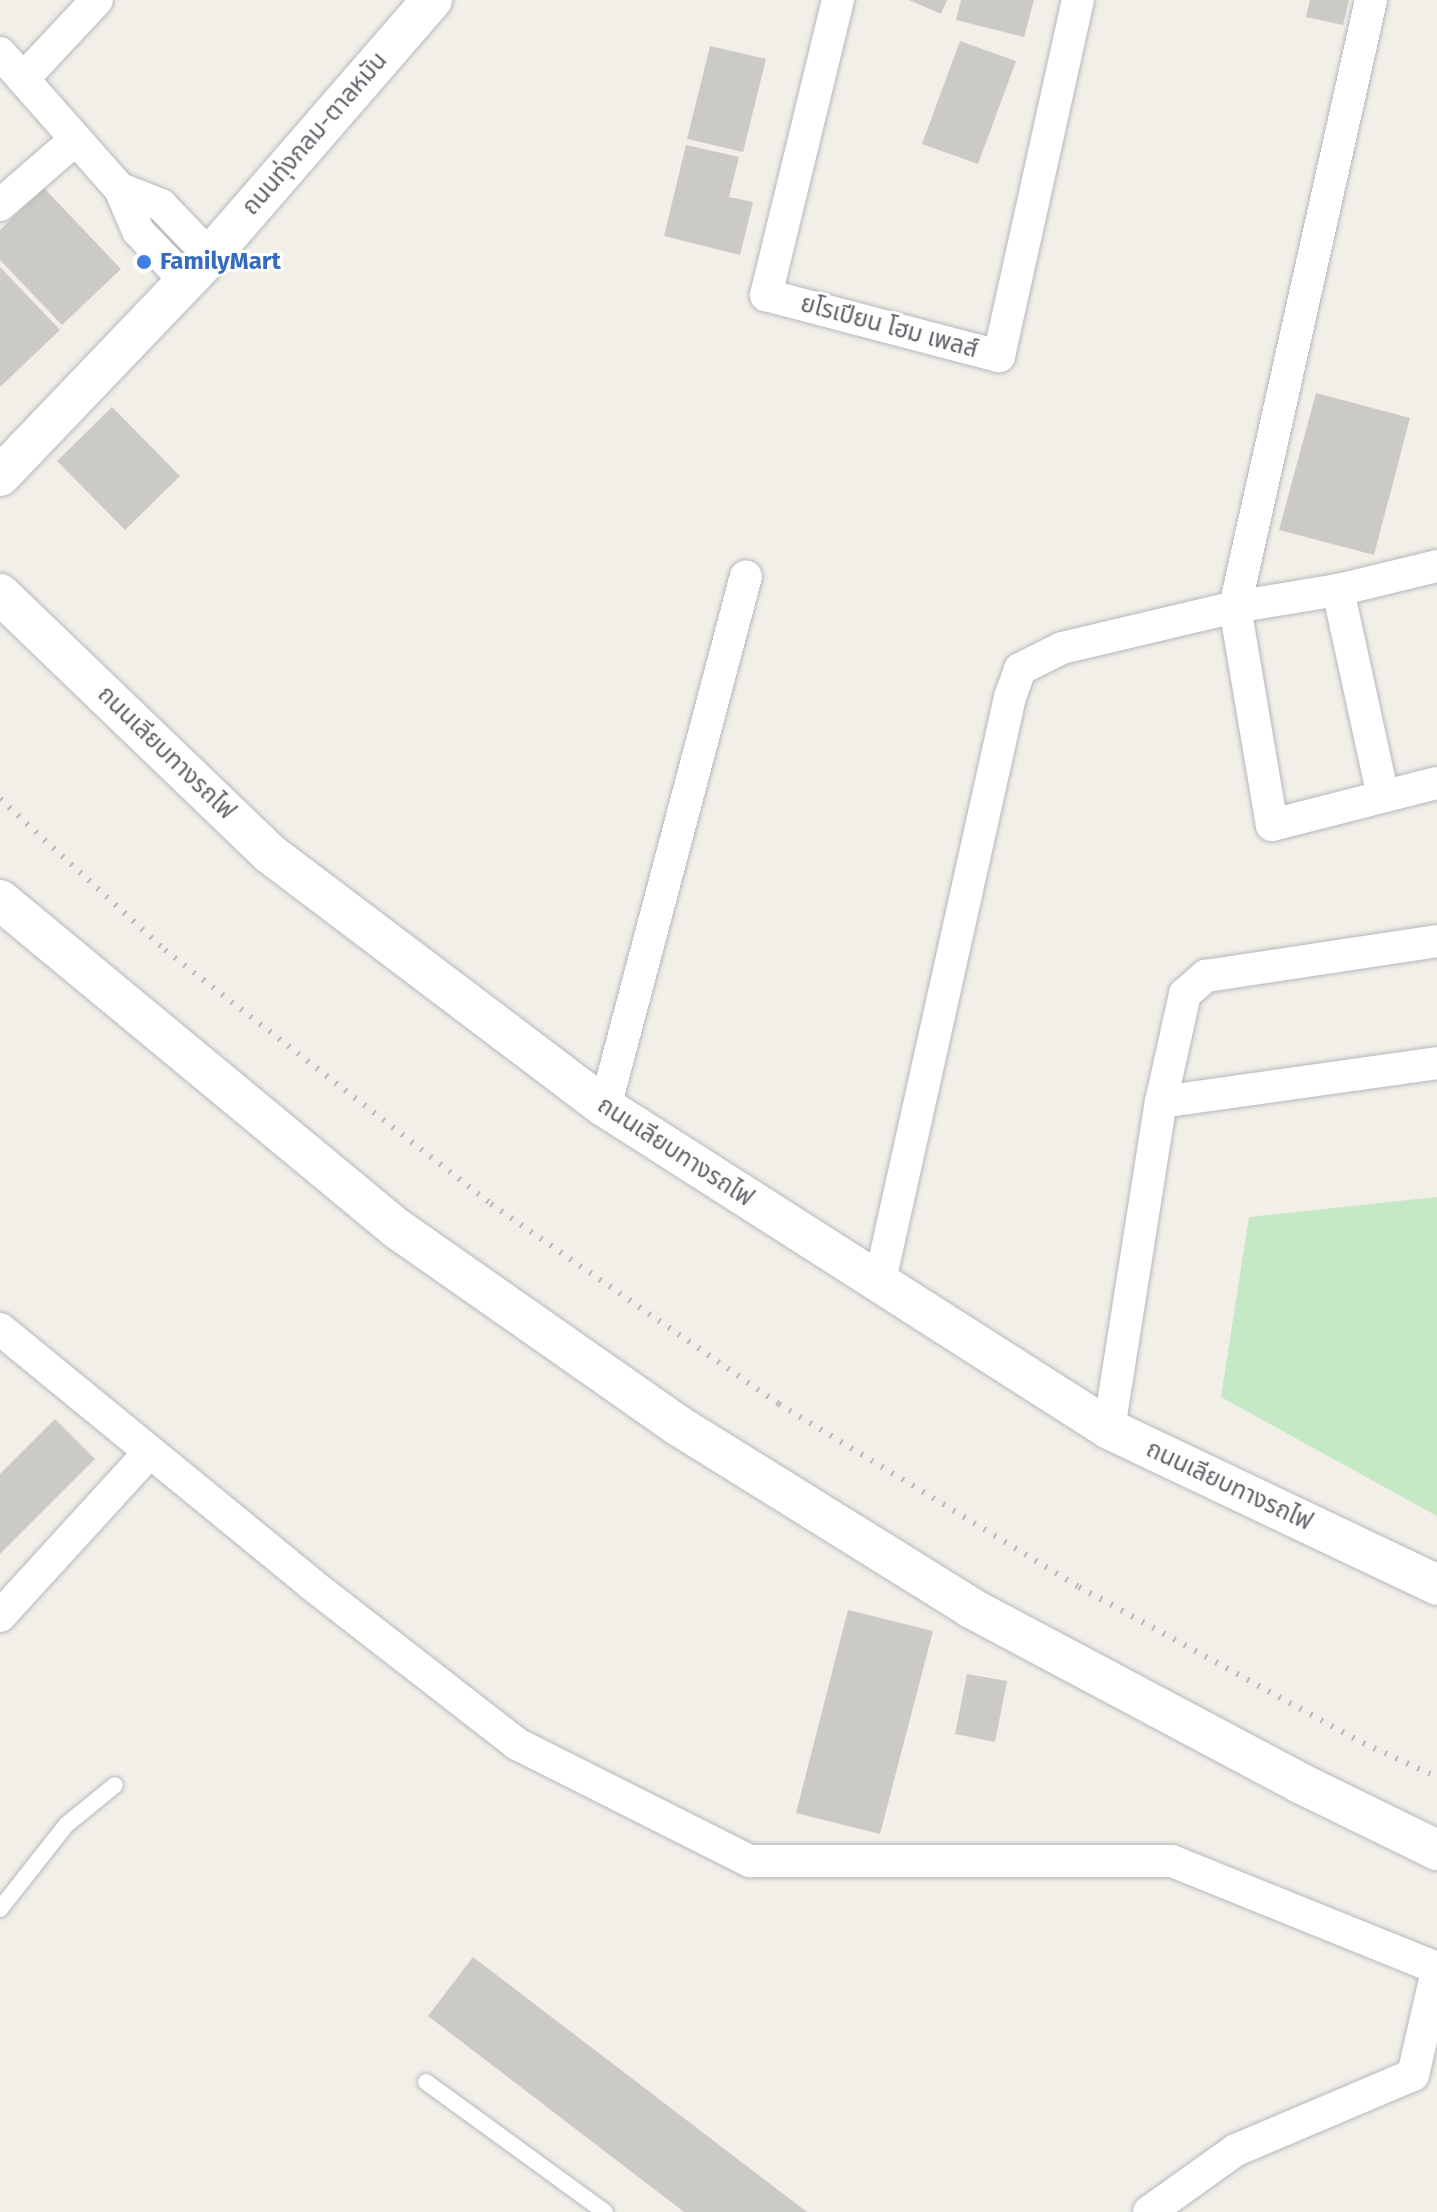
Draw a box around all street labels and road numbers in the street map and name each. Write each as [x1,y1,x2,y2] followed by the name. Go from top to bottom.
[237,47,393,221] street label: ถนนทุ่งกลม-ตาลหมัน
[797,290,981,364] street label: ยโรเปียน โฮม เพลส์
[91,680,241,826] street label: ถนนเลียบทางรถไฟ
[592,1091,758,1213] street label: ถนนเลียบทางรถไฟ
[1141,1435,1317,1537] street label: ถนนเลียบทางรถไฟ

